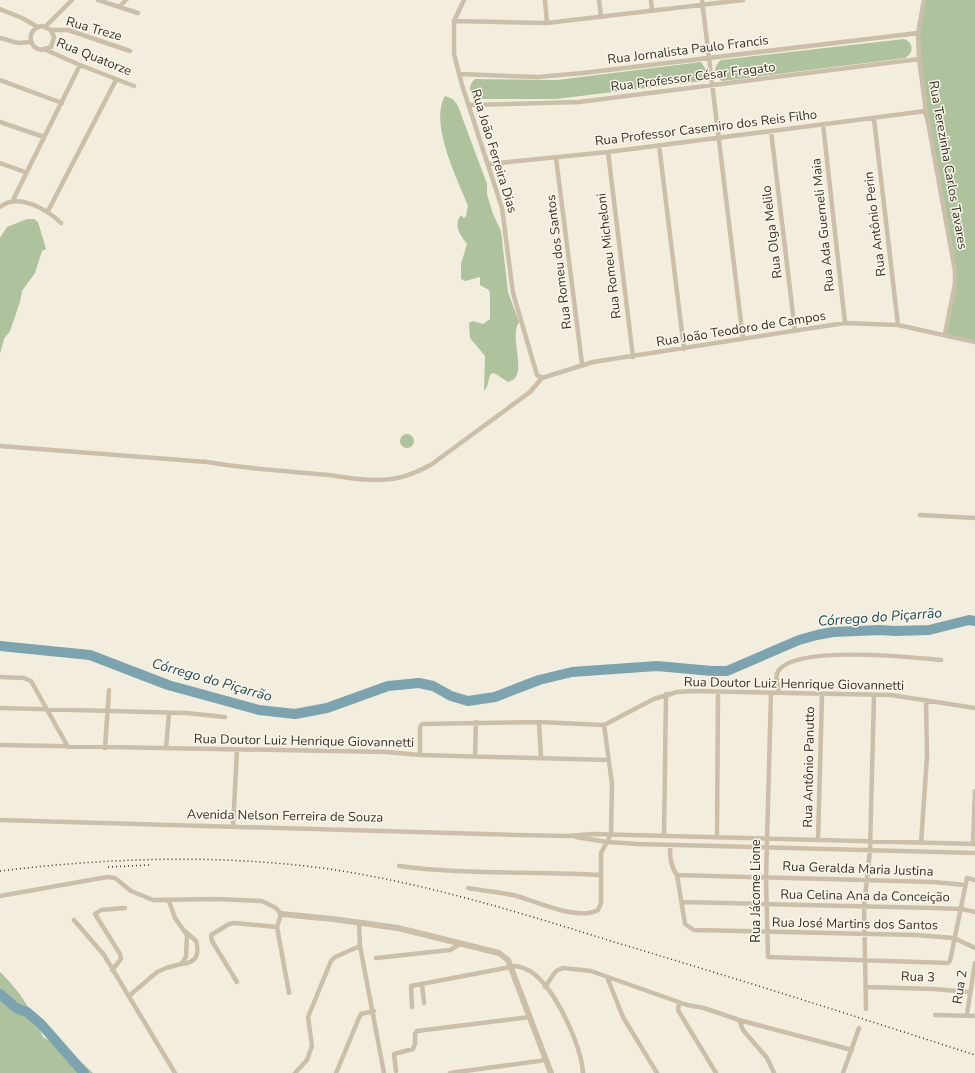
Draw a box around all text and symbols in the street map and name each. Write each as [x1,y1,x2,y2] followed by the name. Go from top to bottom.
[64,12,124,46] street label: Rua Treze
[606,31,770,69] street label: Rua Jornalista Paulo Francis
[54,34,134,80] street label: Rua Quatorze
[610,58,776,96] street label: Rua Professor César Fragato
[924,79,972,251] street label: Rua Terezinha Carlos Tavares
[467,87,521,215] street label: Rua João Ferreira Dias
[594,105,818,151] street label: Rua Professor Casemiro dos Reis Filho
[807,157,839,293] street label: Rua Ada Guerneli Maia
[860,170,890,278] street label: Rua Antônio Perin
[757,184,787,280] street label: Rua Olga Melilo
[592,192,626,320] street label: Rua Romeu Micheloni
[542,194,576,330] street label: Rua Romeu dos Santos
[655,307,827,351] street label: Rua João Teodoro de Campos
[817,603,943,631] water label: Córrego do Piçarrão
[150,654,275,706] water label: Córrego do Piçarrão
[684,673,904,695] street label: Rua Doutor Luiz Henrique Giovannetti
[799,706,819,828] street label: Rua Antônio Panutto
[194,730,414,752] street label: Rua Doutor Luiz Henrique Giovannetti
[187,805,383,827] street label: Avenida Nelson Ferreira de Souza
[747,839,765,943] street label: Rua Jácome Lione
[782,857,934,881] street label: Rua Geralda Maria Justina
[780,886,950,906] street label: Rua Celina Ana da Conceição
[772,914,938,934] street label: Rua José Martins dos Santos
[901,967,935,987] street label: Rua 3
[948,969,972,1005] street label: Rua 2

